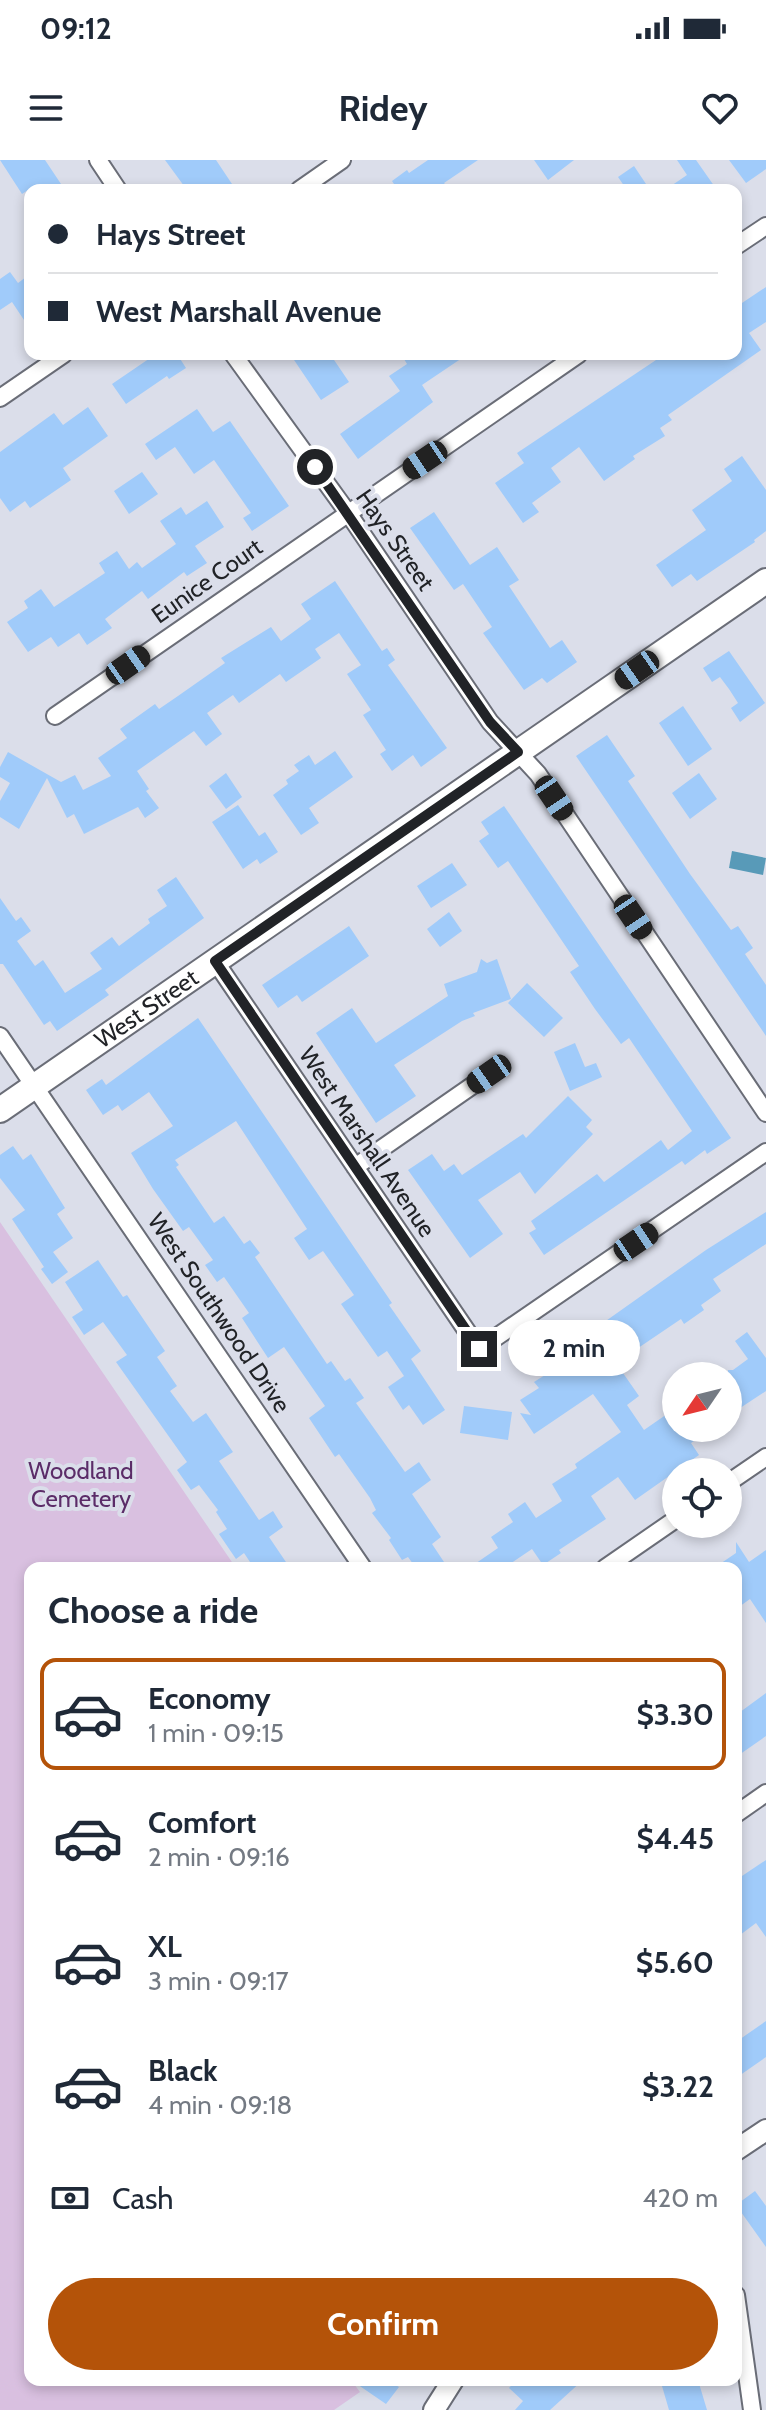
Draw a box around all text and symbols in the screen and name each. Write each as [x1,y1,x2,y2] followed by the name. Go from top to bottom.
[40,10,112,47] text: 09:12
[24,86,68,130] icon: menu
[338,86,428,130] text: Ridey
[698,86,742,130] icon: heart
[96,216,246,253] text: Hays Street
[96,293,381,330] text: West Marshall Avenue
[398,437,452,483] car
[297,449,333,485] route start
[350,484,441,596] street label: Hays Street
[146,532,268,629] street label: Eunice Court
[101,641,155,689] car
[610,646,664,694] car
[531,771,577,825] car
[610,890,656,944] car
[89,963,203,1054] street label: West Street
[293,1041,442,1242] street label: West Marshall Avenue
[462,1050,516,1098] car
[142,1207,297,1418] street label: West Southwood Drive
[609,1219,663,1265] car
[507,1321,639,1377] callout: 2 min
[461,1331,497,1367] route end
[543,1332,605,1364] text: 2 min
[662,1362,742,1442] north arrow
[662,1362,742,1538] map controls
[28,1456,134,1513] park label: Woodland Cemetery
[662,1458,742,1538] button: locate
[48,1588,258,1632] text: Choose a ride
[52,1678,124,1750] icon: car
[148,1680,271,1717] text: Economy
[636,1696,714,1733] text: $3.30
[148,1717,284,1749] text: 1 min · 09:15
[52,1802,124,1874] icon: car
[148,1804,256,1841] text: Comfort
[637,1820,714,1857] text: $4.45
[148,1841,290,1873] text: 2 min · 09:16
[52,1926,124,1998] icon: car
[148,1928,182,1965] text: XL
[636,1944,714,1981] text: $5.60
[148,1965,289,1997] text: 3 min · 09:17
[52,2050,124,2122] icon: car
[148,2052,218,2089] text: Black
[642,2068,714,2105] text: $3.22
[148,2089,292,2121] text: 4 min · 09:18
[48,2176,92,2220] icon: cash
[112,2180,174,2217] text: Cash
[643,2182,718,2214] text: 420 m
[48,2278,718,2370] button: Confirm

